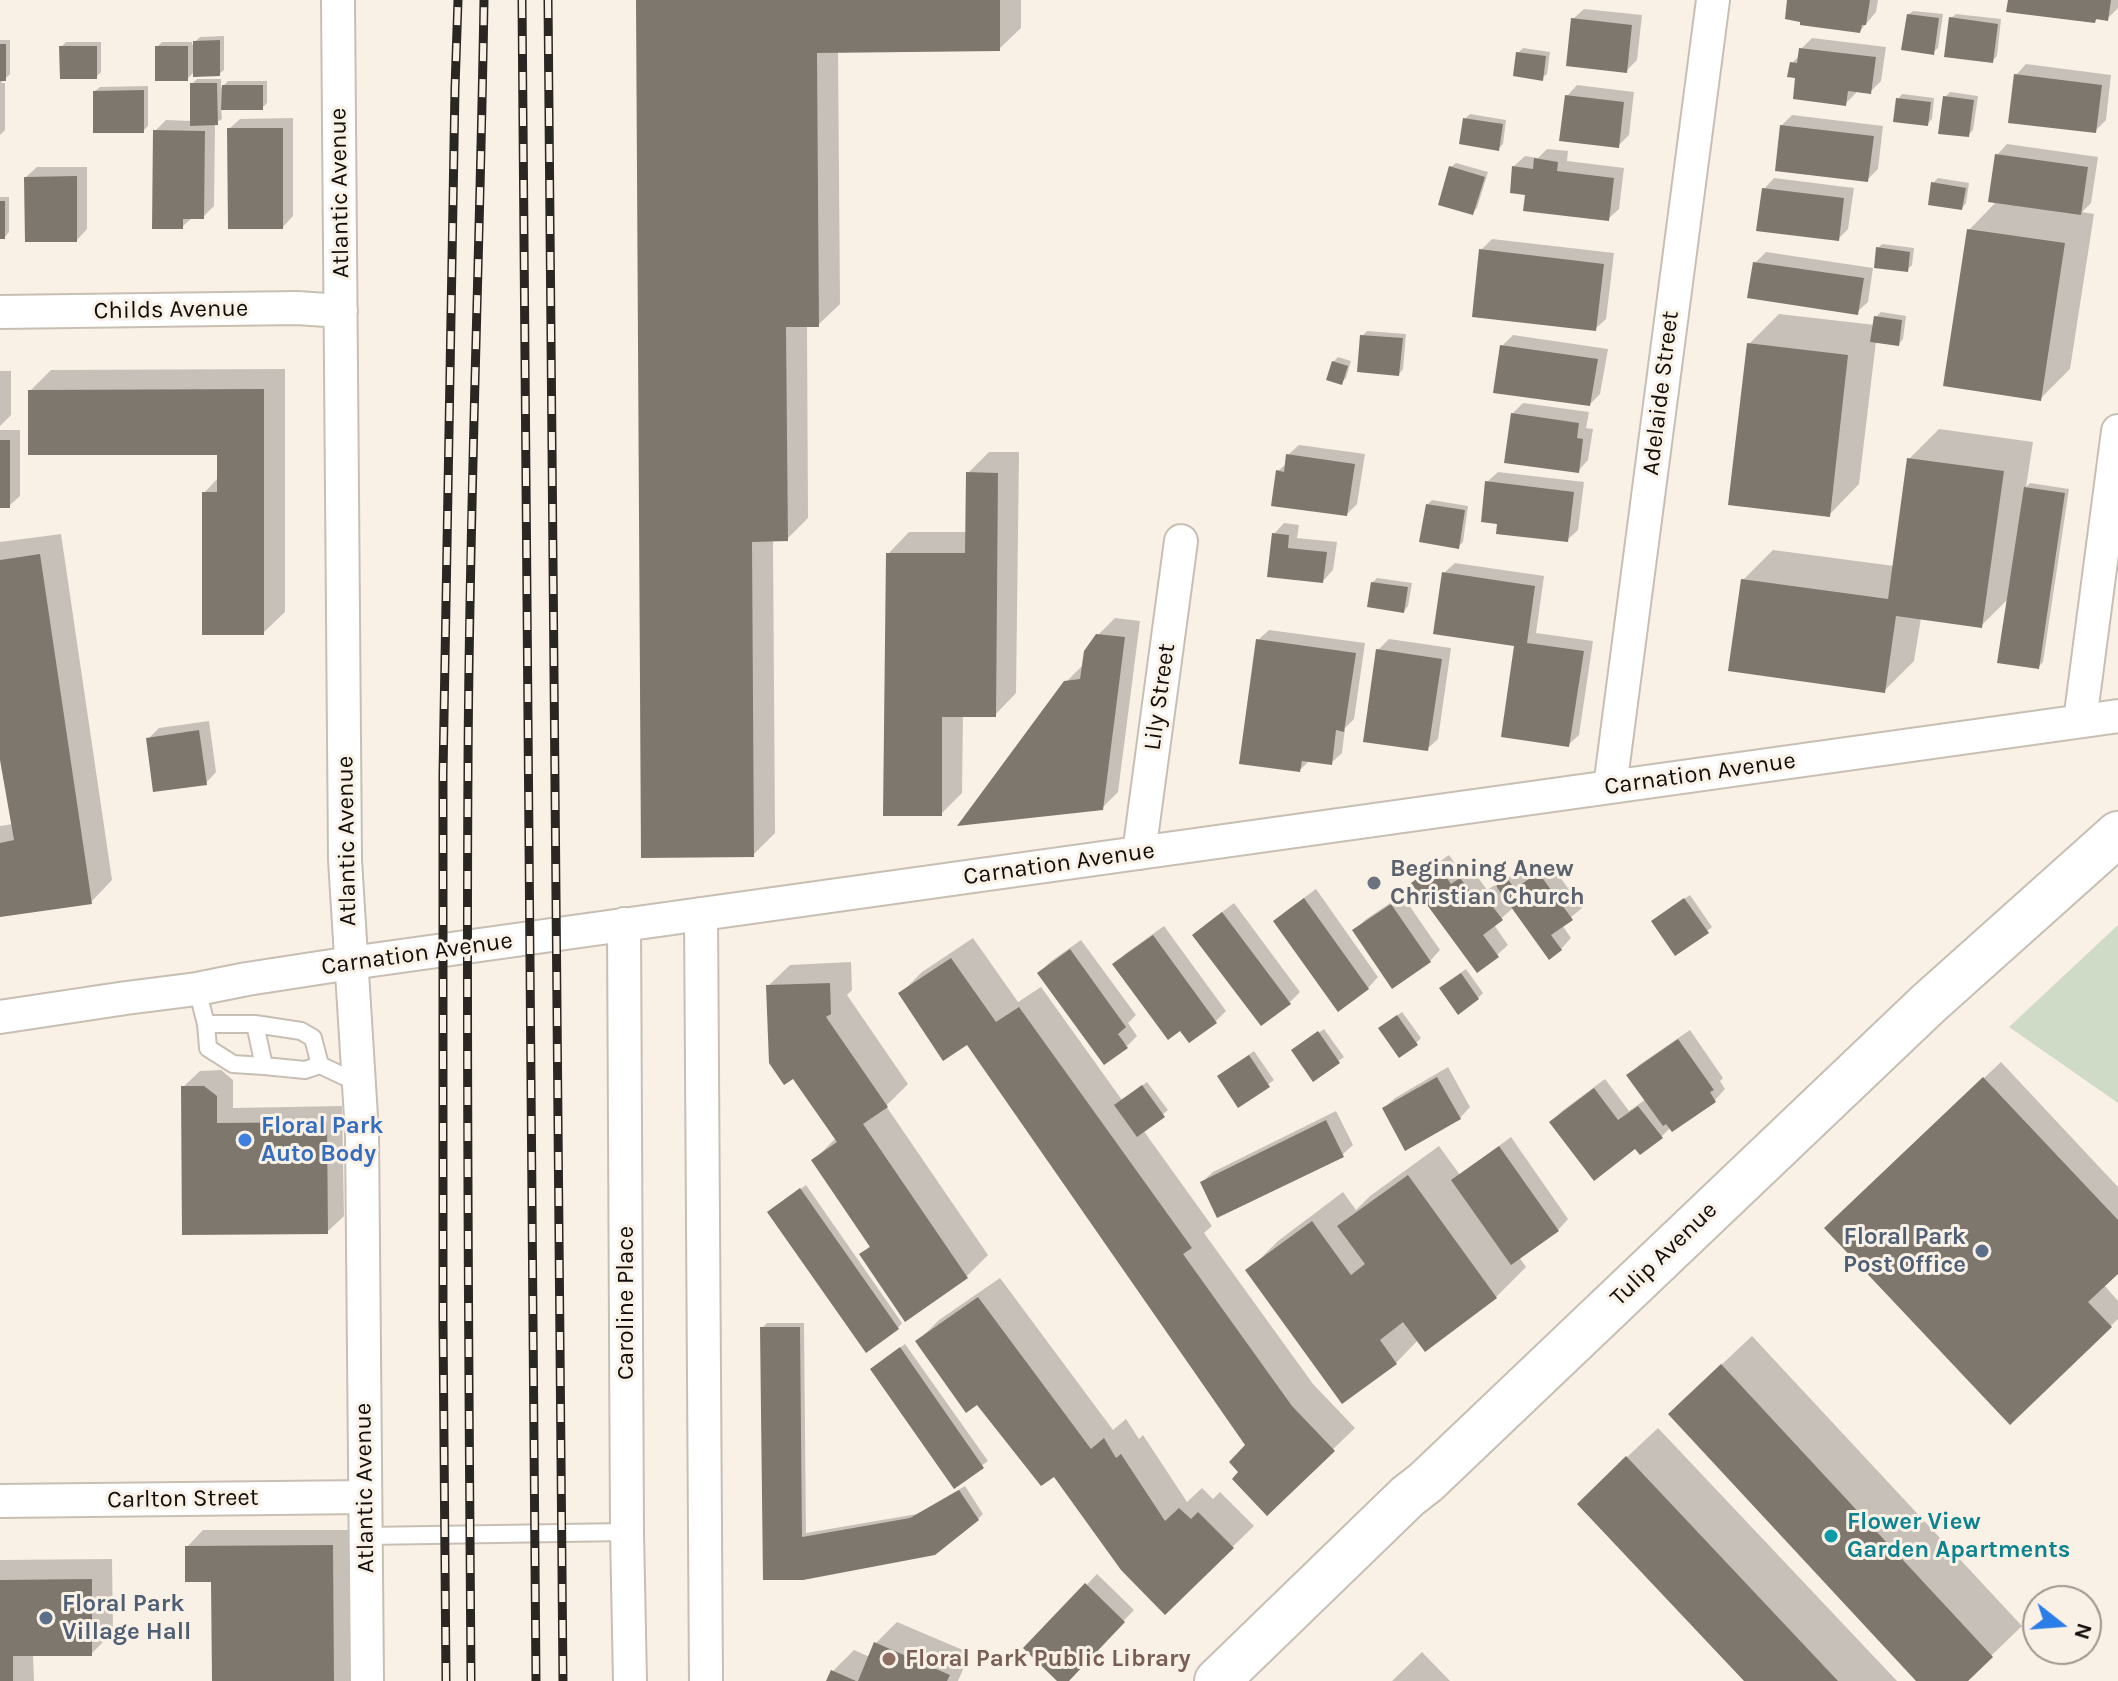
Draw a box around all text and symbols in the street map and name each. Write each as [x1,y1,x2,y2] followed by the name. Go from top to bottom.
[324,108,356,278] street label: Atlantic Avenue
[93,294,249,326] street label: Childs Avenue
[1637,309,1685,477] street label: Adelaide Street
[1138,642,1182,752] street label: Lily Street
[1603,746,1797,802] street label: Carnation Avenue
[331,756,363,926] street label: Atlantic Avenue
[962,836,1156,892] street label: Carnation Avenue
[1390,855,1585,911] place label: Beginning Anew Christian Church
[1365,874,1383,892] marker: Beginning Anew Christian Church
[320,926,514,982] street label: Carnation Avenue
[261,1112,383,1168] place label: Floral Park Auto Body
[236,1131,254,1149] marker: Floral Park Auto Body
[1605,1196,1723,1312] street label: Tulip Avenue
[1843,1223,1966,1279] place label: Floral Park Post Office
[612,1226,640,1380] street label: Caroline Place
[1973,1242,1991,1260] marker: Floral Park Post Office
[349,1403,381,1573] street label: Atlantic Avenue
[107,1483,259,1515] street label: Carlton Street
[1847,1508,2070,1564] place label: Flower View Garden Apartments
[1822,1527,1840,1545] marker: Flower View Garden Apartments
[2022,1585,2102,1665] north arrow
[62,1590,191,1646] place label: Floral Park Village Hall
[37,1609,55,1627] marker: Floral Park Village Hall
[2068,1620,2098,1643] text: N
[905,1645,1191,1673] place label: Floral Park Public Library
[880,1650,898,1668] marker: Floral Park Public Library

